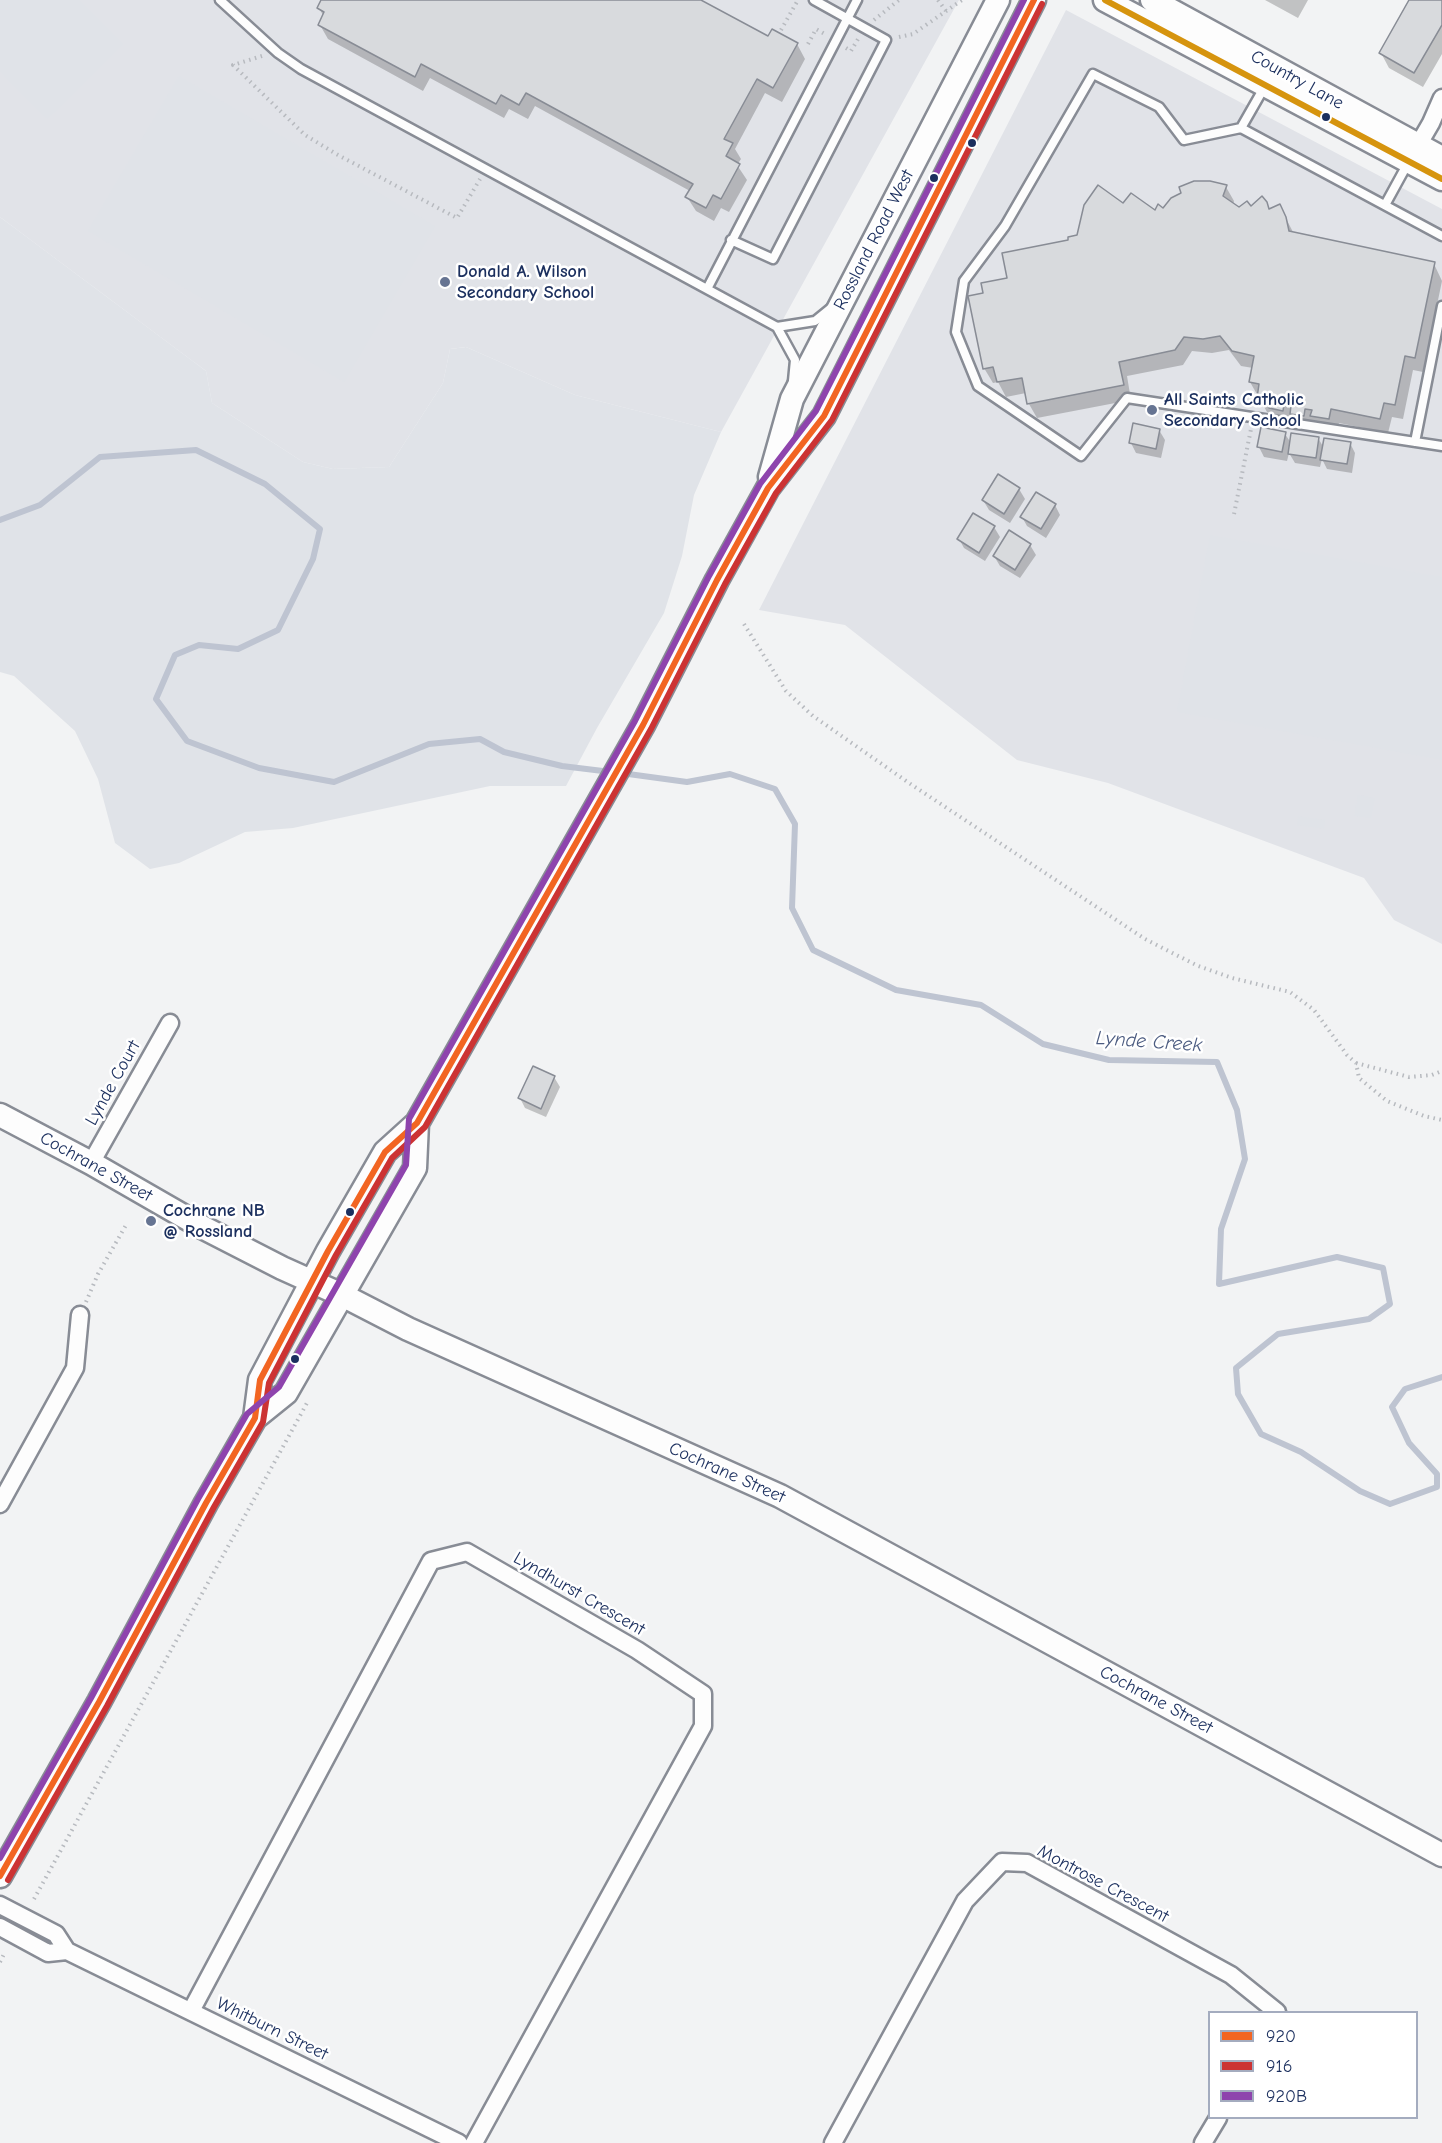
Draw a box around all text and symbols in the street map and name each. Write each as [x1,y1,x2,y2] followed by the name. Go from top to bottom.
[1247,46,1347,114] street label: Country Lane
[1320,111,1332,123] unlabelled marker
[966,137,978,149] unlabelled marker
[829,166,919,314] street label: Rossland Road West
[928,172,940,184] unlabelled marker
[457,261,594,304] place label: Donald A. Wilson Secondary School
[438,275,452,289] marker: Donald A. Wilson Secondary School
[1164,389,1304,432] place label: All Saints Catholic Secondary School
[1145,403,1159,417] marker: All Saints Catholic Secondary School
[1095,1026,1203,1058] water label: Lynde Creek
[81,1037,145,1129] street label: Lynde Court
[36,1127,156,1207] street label: Cochrane Street
[163,1200,265,1242] place label: Cochrane NB @ Rossland
[344,1206,356,1218] unlabelled marker
[144,1214,158,1228] marker: Cochrane NB @ Rossland
[289,1353,301,1365] unlabelled marker
[665,1438,789,1508] street label: Cochrane Street
[509,1548,649,1640] street label: Lyndhurst Crescent
[1096,1661,1216,1739] street label: Cochrane Street
[1034,1840,1172,1928] street label: Montrose Crescent
[213,1993,331,2065] street label: Whitburn Street
[1208,2011,1418,2119] legend
[1266,2026,1296,2047] text: 920
[1266,2056,1292,2077] text: 916
[1266,2086,1307,2107] text: 920B

